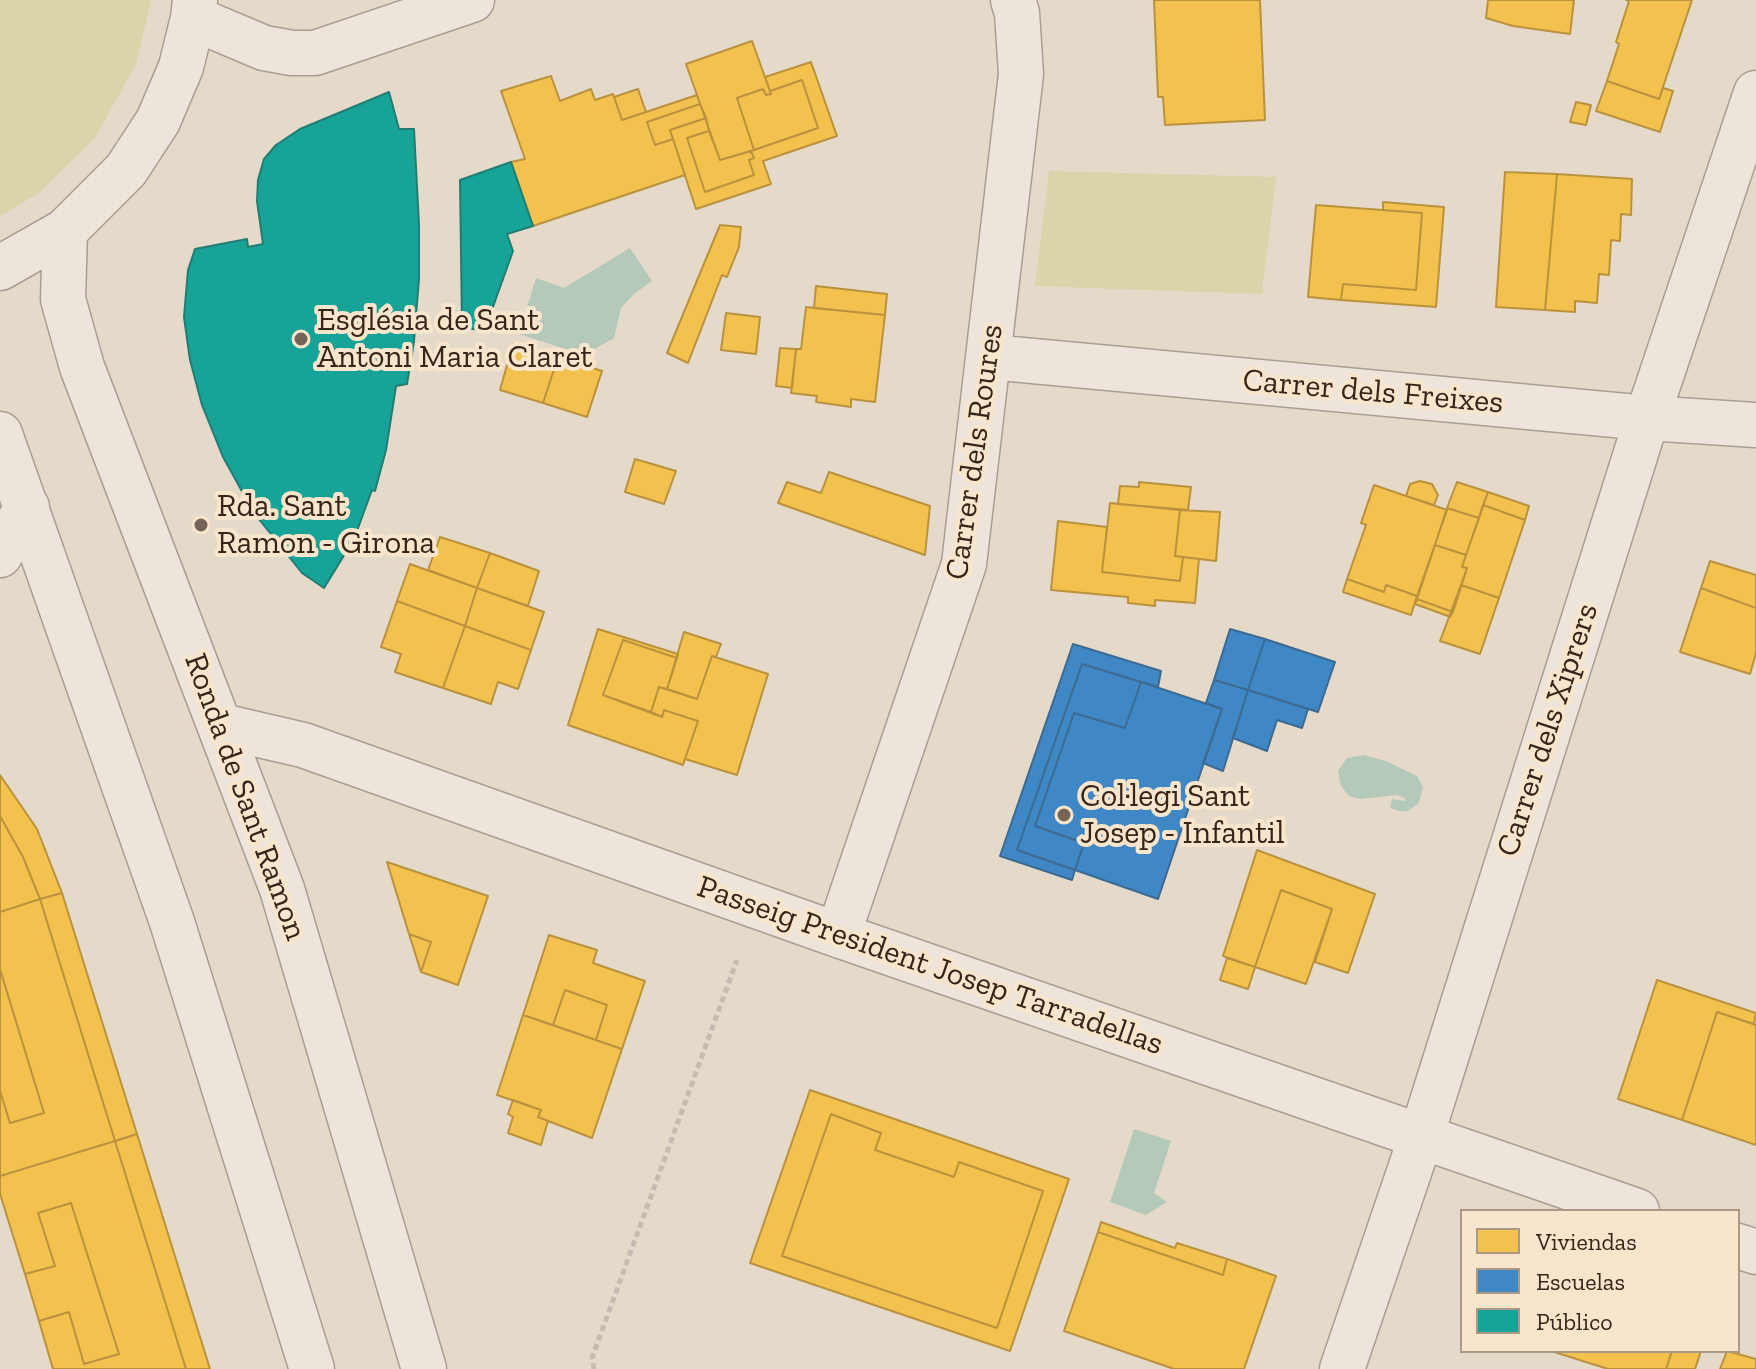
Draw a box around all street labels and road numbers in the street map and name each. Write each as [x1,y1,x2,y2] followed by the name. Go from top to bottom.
[938,322,1012,582] street label: Carrer dels Roures
[1241,361,1505,423] street label: Carrer dels Freixes
[1489,599,1607,861] street label: Carrer dels Xiprers
[175,649,315,945] street label: Ronda de Sant Ramon
[692,868,1168,1064] street label: Passeig President Josep Tarradellas

